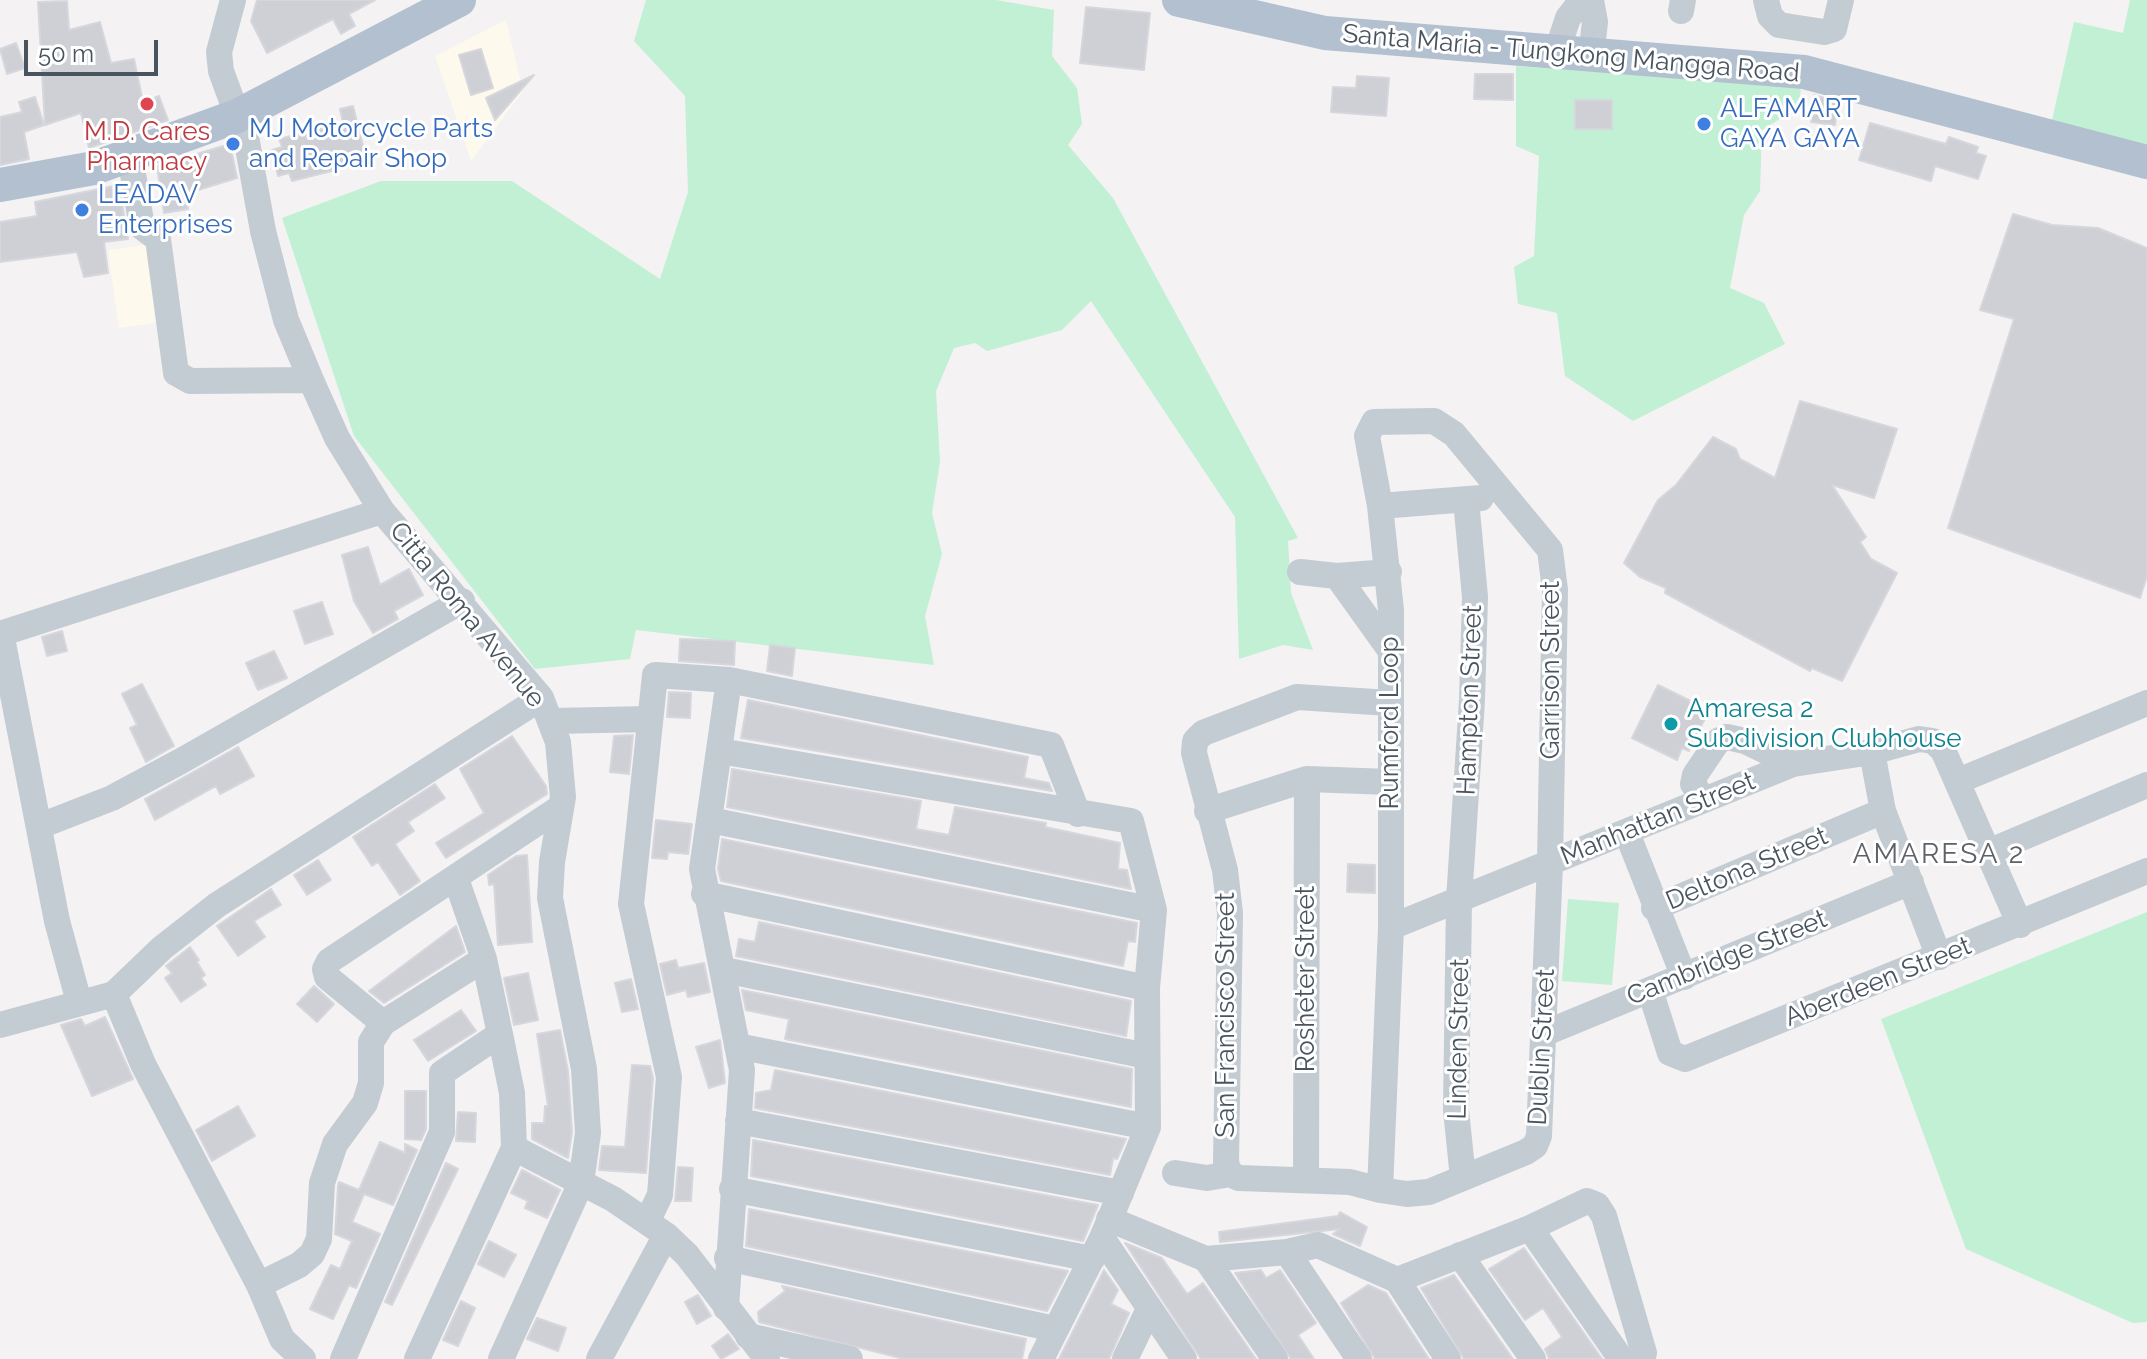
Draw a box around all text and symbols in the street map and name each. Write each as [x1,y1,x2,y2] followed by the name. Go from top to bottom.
[1341,18,1801,90] street label: Santa Maria - Tungkong Mangga Road
[28,24,162,74] scale bar
[38,39,94,68] text: 50 m
[1720,93,1860,154] place label: ALFAMART GAYA GAYA
[138,95,156,113] marker: M.D. Cares Pharmacy
[249,113,493,174] place label: MJ Motorcycle Parts and Repair Shop
[1695,115,1713,133] marker: ALFAMART GAYA GAYA
[84,116,210,178] place label: M.D. Cares Pharmacy
[224,135,242,153] marker: MJ Motorcycle Parts and Repair Shop
[98,179,233,240] place label: LEADAV Enterprises
[73,201,91,219] marker: LEADAV Enterprises
[383,516,551,714] street label: Citta Roma Avenue
[1535,581,1567,759] street label: Garrison Street
[1451,604,1489,796] street label: Hampton Street
[1374,636,1406,810] street label: Rumford Loop
[1687,693,1961,754] place label: Amaresa 2 Subdivision Clubhouse
[1662,715,1680,733] marker: Amaresa 2 Subdivision Clubhouse
[1556,766,1760,872] street label: Manhattan Street
[1661,821,1833,917] street label: Deltona Street
[1853,838,2025,872] district label: AMARESA 2
[1290,886,1322,1072] street label: Rosheter Street
[1210,892,1242,1138] street label: San Francisco Street
[1622,904,1832,1012] street label: Cambridge Street
[1780,930,1976,1034] street label: Aberdeen Street
[1442,958,1476,1120] street label: Linden Street
[1522,968,1562,1126] street label: Dublin Street

